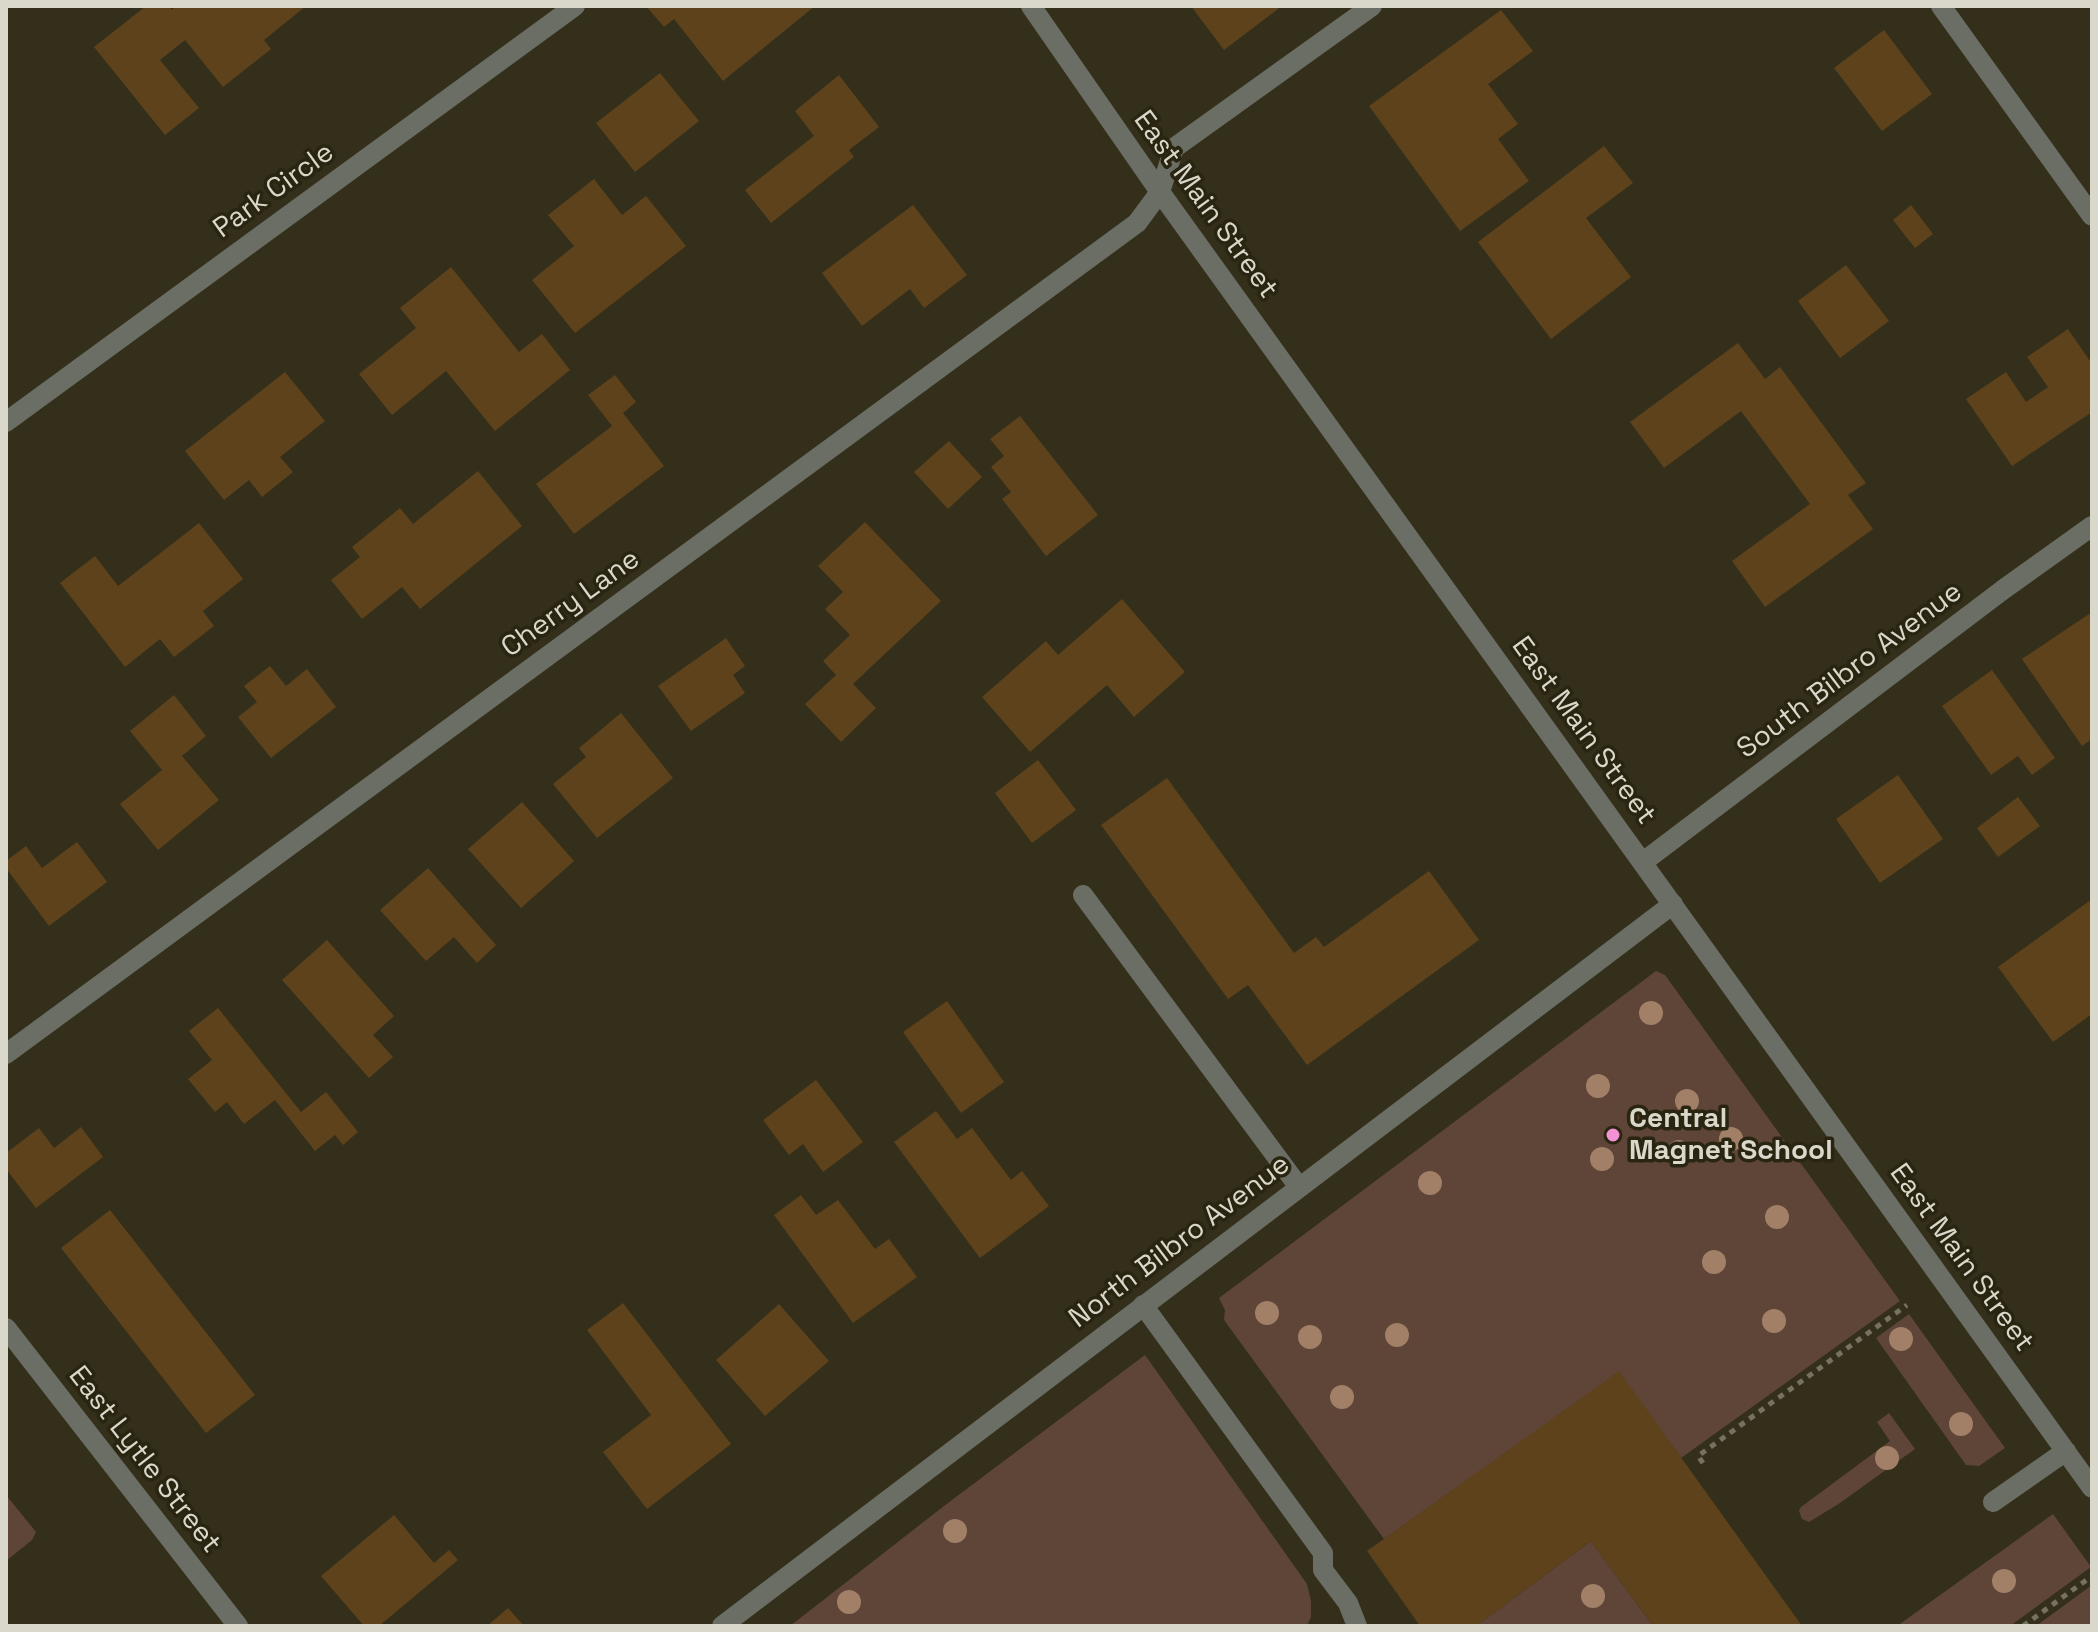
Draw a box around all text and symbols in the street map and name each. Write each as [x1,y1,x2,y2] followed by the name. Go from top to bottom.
[1126,105,1284,305] street label: East Main Street
[207,136,341,246] street label: Park Circle
[495,543,647,665] street label: Cherry Lane
[1731,576,1969,766] street label: South Bilbro Avenue
[1504,631,1662,831] street label: East Main Street
[1629,1102,1833,1168] place label: Central Magnet School
[1604,1126,1622,1144] marker: Central Magnet School
[1063,1148,1297,1336] street label: North Bilbro Avenue
[1882,1158,2040,1358] street label: East Main Street
[61,1360,227,1560] street label: East Lytle Street

